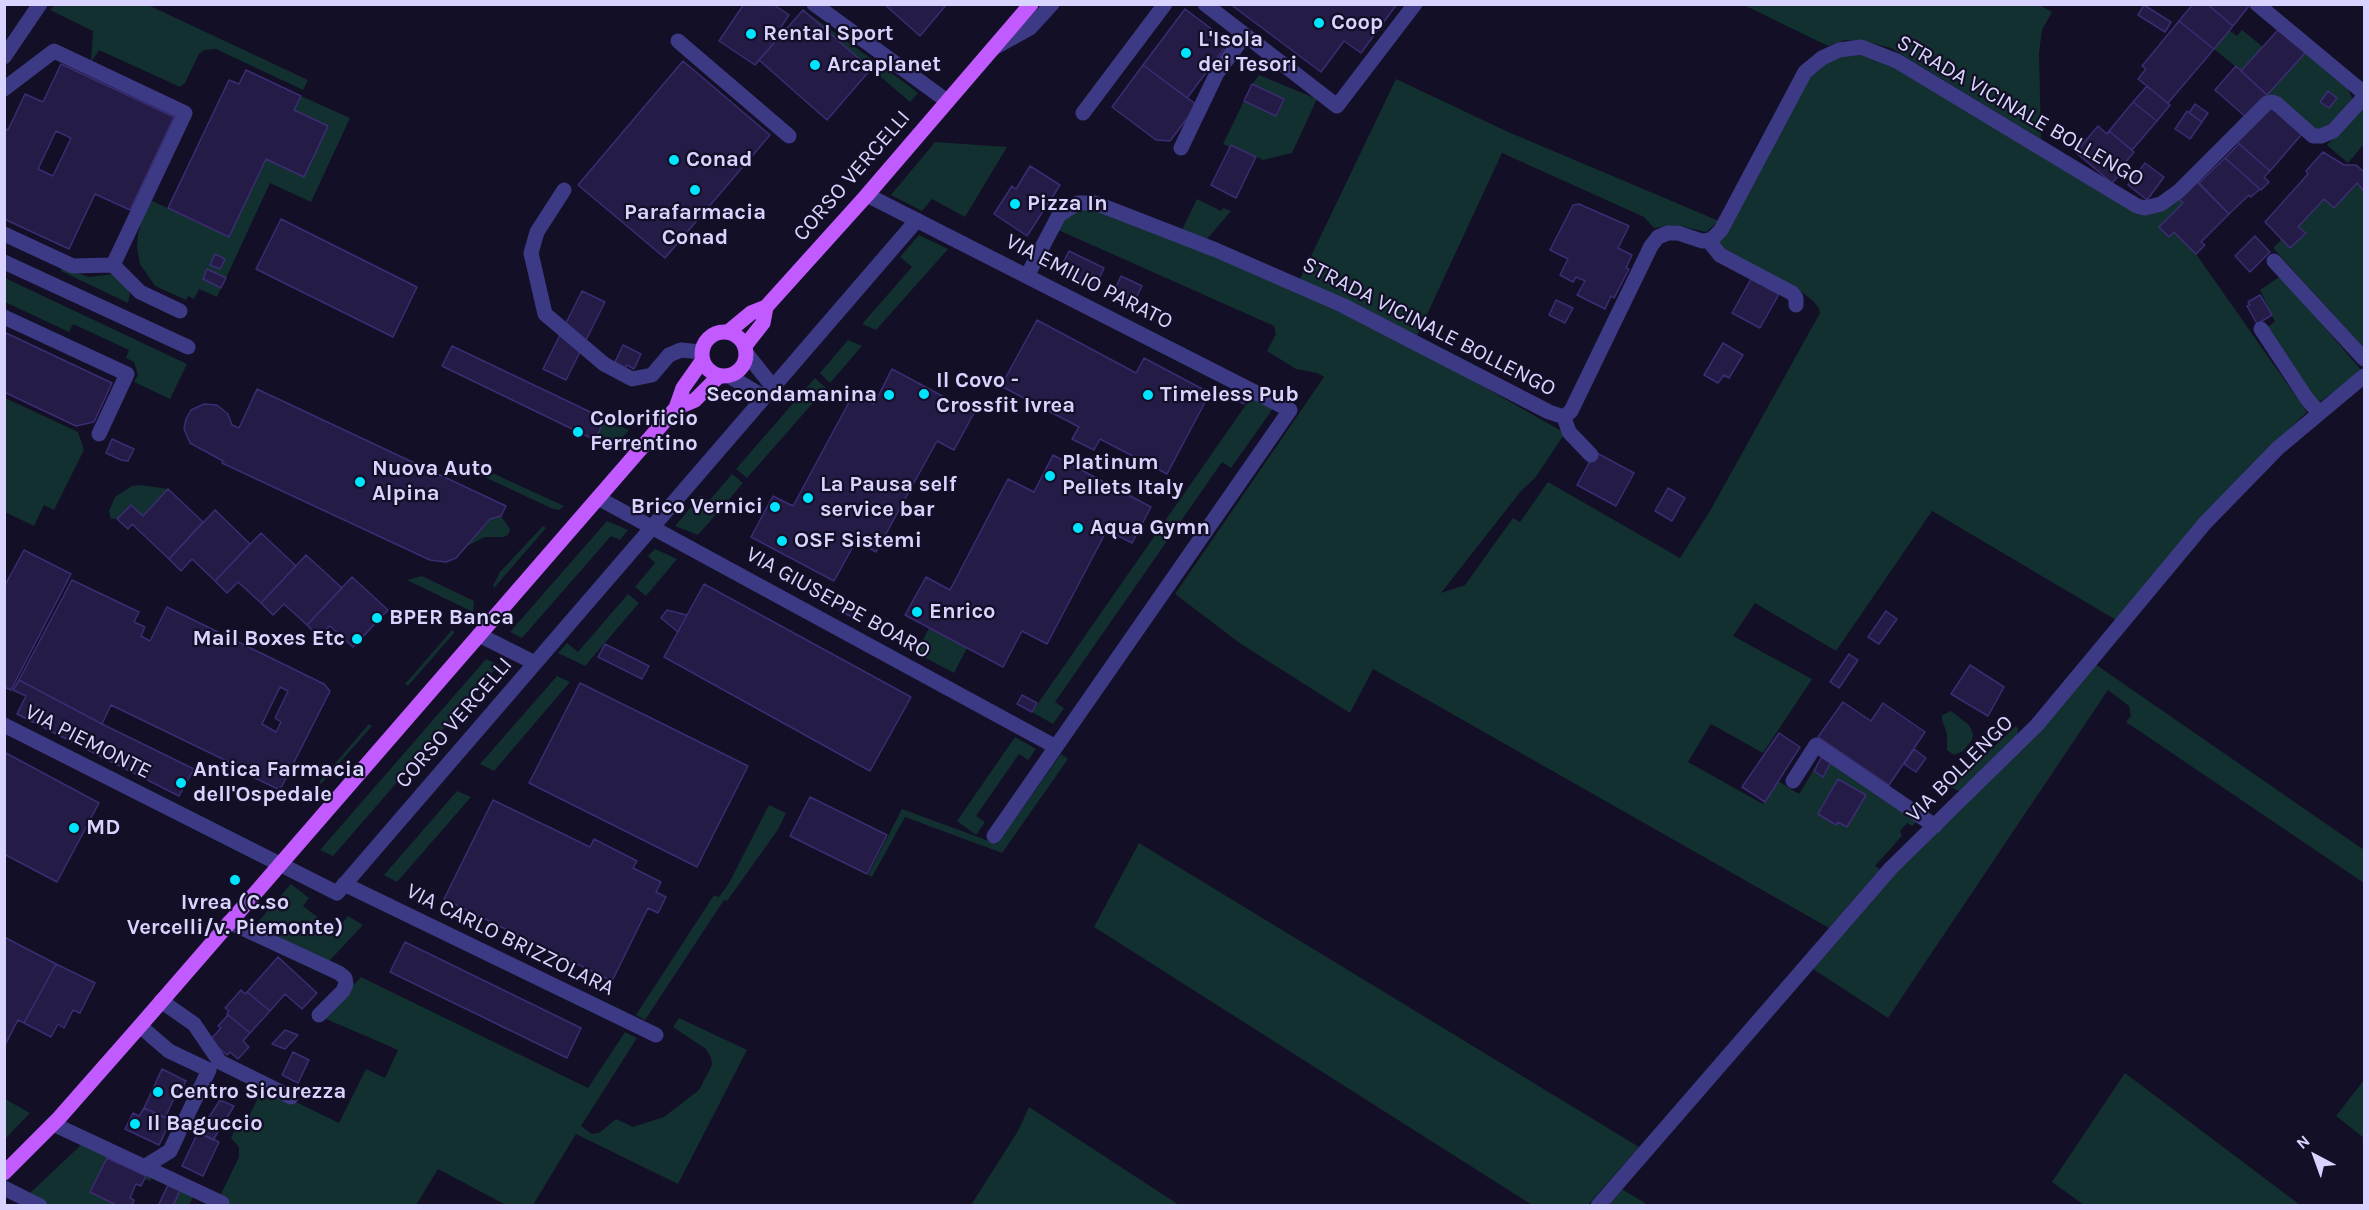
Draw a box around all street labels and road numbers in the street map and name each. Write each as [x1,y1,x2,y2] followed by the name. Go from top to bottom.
[1892,29,2148,193] street label: STRADA VICINALE BOLLENGO
[788,105,916,247] street label: CORSO VERCELLI
[1001,229,1177,335] street label: VIA EMILIO PARATO
[1298,252,1560,402] street label: STRADA VICINALE BOLLENGO
[741,541,935,665] street label: VIA GIUSEPPE BOARO
[390,652,518,794] street label: CORSO VERCELLI
[20,699,156,785] street label: VIA PIEMONTE
[1901,710,2019,828] street label: VIA BOLLENGO
[402,878,618,1002] street label: VIA CARLO BRIZZOLARA

